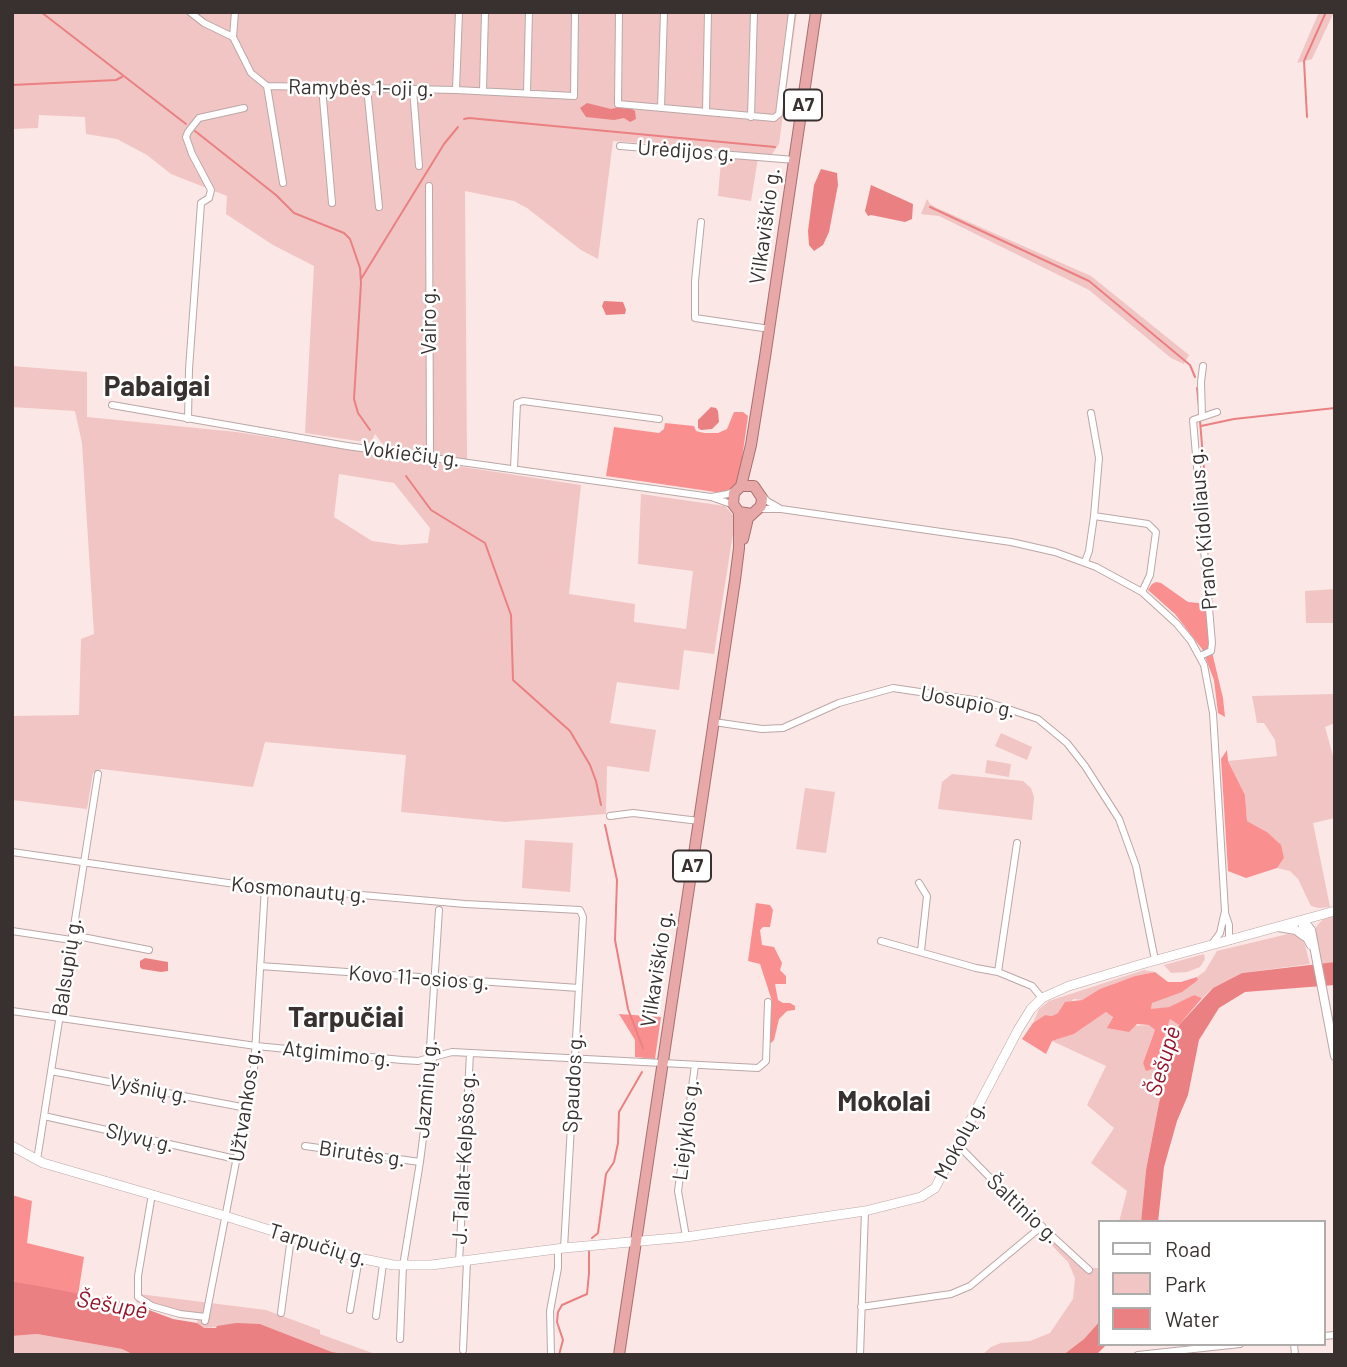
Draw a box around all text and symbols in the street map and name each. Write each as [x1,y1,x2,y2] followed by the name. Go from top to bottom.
[288,74,434,102] street label: Ramybės 1-oji g.
[784,90,822,120] road number: A7
[637,135,735,167] street label: Urėdijos g.
[744,166,786,286] street label: Vilkaviškio g.
[416,287,442,355] street label: Vairo g.
[104,370,210,404] district label: Pabaigai
[360,435,462,473] street label: Vokiečių g.
[1183,447,1223,611] street label: Prano Kidoliaus g.
[918,680,1018,724] street label: Uosupio g.
[673,850,711,881] road number: A7
[230,872,368,908] street label: Kosmonautų g.
[635,909,679,1029] street label: Vilkaviškio g.
[47,916,87,1018] street label: Balsupių g.
[348,960,490,996] street label: Kovo 11-osios g.
[288,1001,404,1035] district label: Tarpučiai
[1139,1023,1187,1099] water label: Šešupė
[558,1032,588,1134] street label: Spaudos g.
[281,1036,393,1072] street label: Atgimimo g.
[409,1039,443,1139] street label: Jazminų g.
[224,1046,266,1164] street label: Užtvankos g.
[107,1069,191,1109] street label: Vyšnių g.
[447,1071,481,1245] street label: J. Tallat-Kelpšos g.
[667,1078,705,1182] street label: Liejyklos g.
[837,1085,931,1119] district label: Mokolai
[929,1096,991,1184] street label: Mokolų g.
[103,1118,177,1158] street label: Slyvų g.
[317,1135,407,1173] street label: Birutės g.
[981,1169,1065,1249] street label: Šaltinio g.
[266,1218,370,1272] street label: Tarpučių g.
[1098,1220,1326,1346] legend
[1165,1236,1211,1261] text: Road
[1165,1271,1206,1296] text: Park
[74,1285,150,1325] water label: Šešupė
[1165,1306,1219,1331] text: Water

